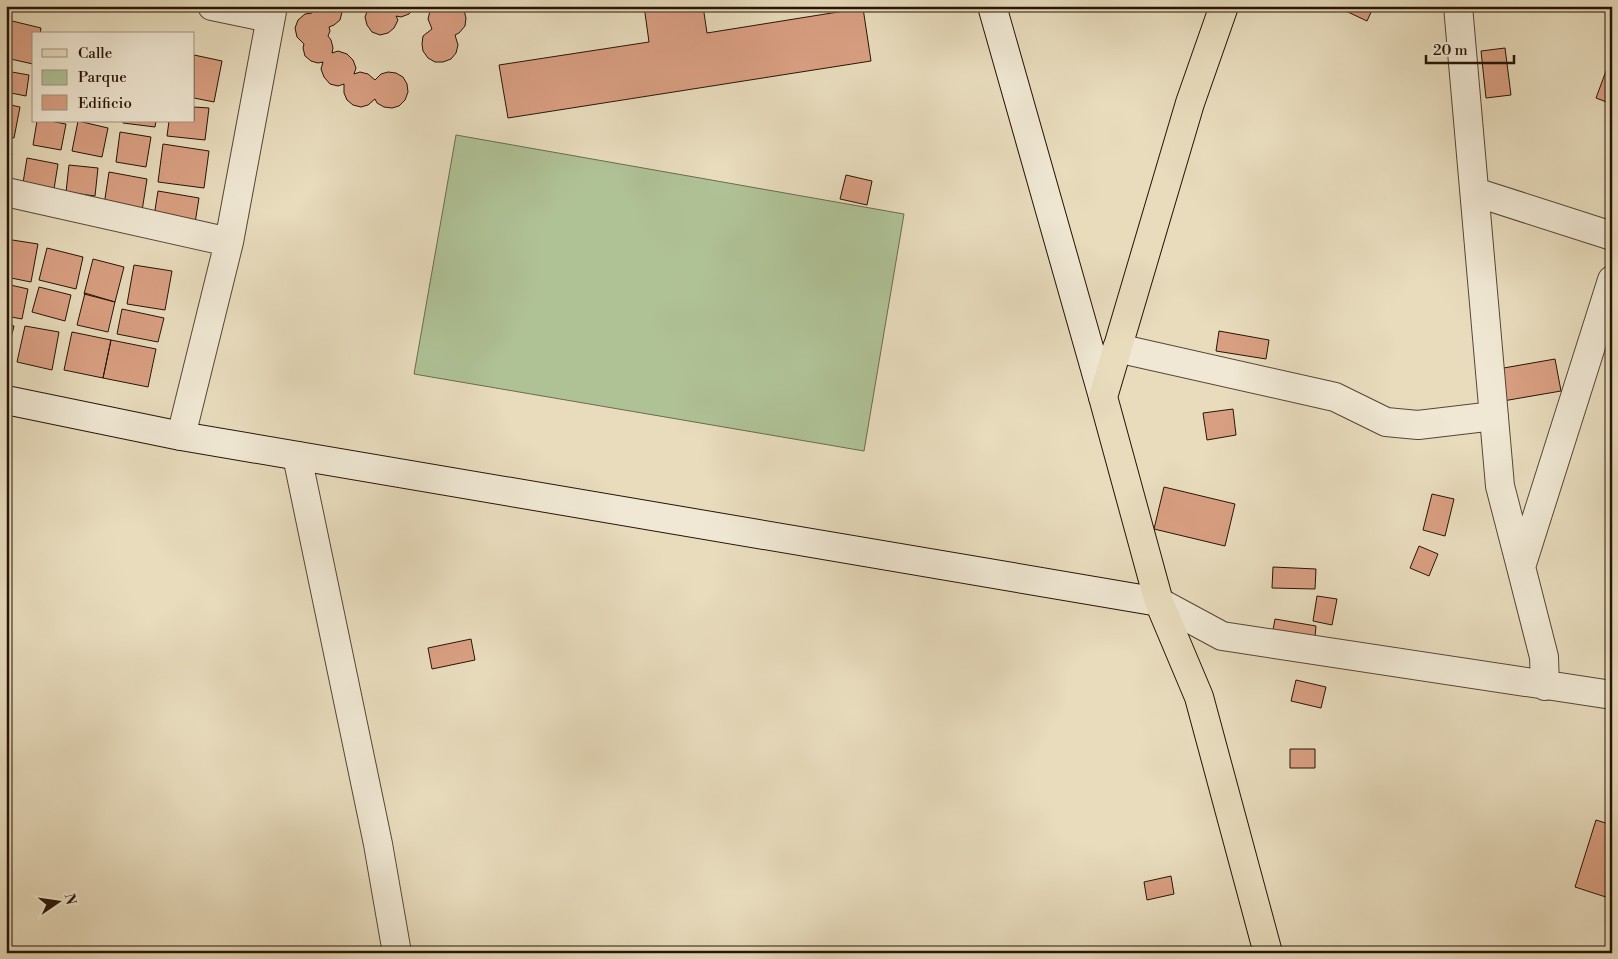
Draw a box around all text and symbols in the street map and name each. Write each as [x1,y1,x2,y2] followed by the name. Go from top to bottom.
[32,32,195,122] legend
[1426,32,1513,64] scale bar
[1433,41,1468,60] text: 20 m
[78,44,112,63] text: Calle
[78,68,127,87] text: Parque
[78,94,132,113] text: Edificio
[32,876,82,926] north arrow
[60,892,80,907] text: N

